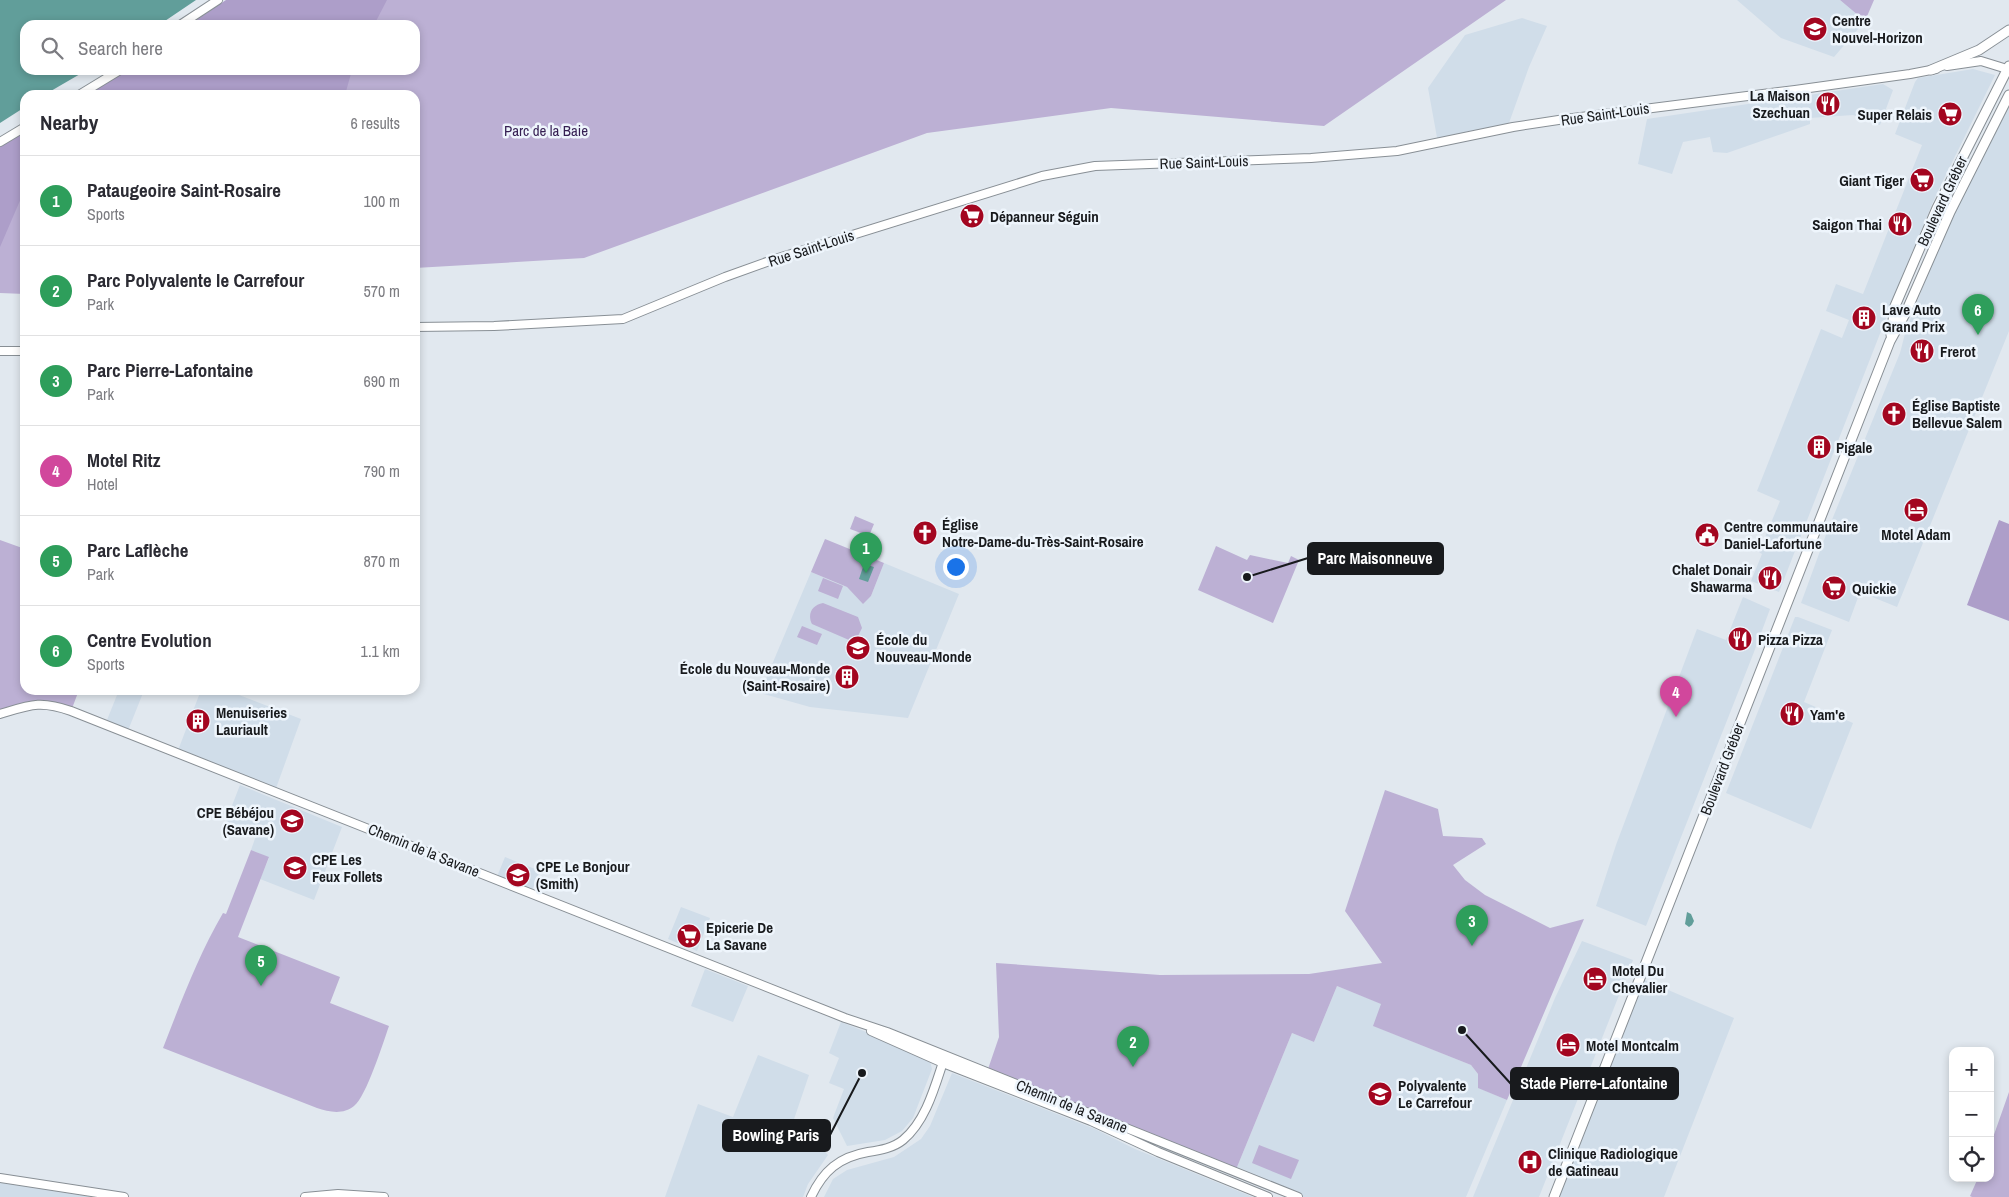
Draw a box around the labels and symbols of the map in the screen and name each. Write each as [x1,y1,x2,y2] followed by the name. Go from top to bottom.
[1832,10,1923,48] place label: Centre Nouvel-Horizon
[1802,16,1828,42] school or university icon: Centre Nouvel-Horizon
[1750,85,1810,123] place label: La Maison Szechuan
[1815,91,1841,117] restaurant icon: La Maison Szechuan
[1560,97,1650,131] street label: Rue Saint-Louis
[1937,101,1963,127] supermarket icon: Super Relais
[1857,104,1932,125] place label: Super Relais
[504,120,588,141] park label: Parc de la Baie
[1159,150,1249,174] street label: Rue Saint-Louis
[1912,153,1972,249] street label: Boulevard Gréber
[1909,167,1935,193] supermarket icon: Giant Tiger
[1839,170,1904,191] place label: Giant Tiger
[959,203,985,229] supermarket icon: Dépanneur Séguin
[990,206,1099,227] place label: Dépanneur Séguin
[1887,211,1913,237] restaurant icon: Saigon Thai
[1812,214,1882,235] place label: Saigon Thai
[765,224,857,272] street label: Rue Saint-Louis
[1962,294,1994,335] pin: 6
[1882,299,1945,337] place label: Lave Auto Grand Prix
[1851,305,1877,331] building icon: Lave Auto Grand Prix
[1909,338,1935,364] restaurant icon: Frerot
[1940,341,1976,362] place label: Frerot
[1912,395,2002,433] place label: Église Baptiste Bellevue Salem
[1881,401,1907,427] church icon: Église Baptiste Bellevue Salem
[1806,434,1832,460] building icon: Pigale
[1836,437,1872,458] place label: Pigale
[1903,497,1929,523] hotel icon: Motel Adam
[942,514,1144,552] place label: Église Notre-Dame-du-Très-Saint-Rosaire
[1724,516,1858,554] place label: Centre communautaire Daniel-Lafortune
[912,520,938,546] church icon: Église Notre-Dame-du-Très-Saint-Rosaire
[1694,522,1720,548] public building icon: Centre communautaire Daniel-Lafortune
[1881,524,1951,545] place label: Motel Adam
[850,532,882,573] pin: 1
[1308,543,1443,574] callout: Parc Maisonneuve
[1317,547,1433,569] text: Parc Maisonneuve
[943,554,969,580] your location
[1672,559,1752,597] place label: Chalet Donair Shawarma
[1757,565,1783,591] restaurant icon: Chalet Donair Shawarma
[1821,575,1847,601] supermarket icon: Quickie
[1852,578,1897,599] place label: Quickie
[1727,626,1753,652] restaurant icon: Pizza Pizza
[876,629,972,667] place label: École du Nouveau-Monde
[1758,629,1823,650] place label: Pizza Pizza
[845,635,871,661] school or university icon: École du Nouveau-Monde
[680,658,830,696] place label: École du Nouveau-Monde (Saint-Rosaire)
[834,664,860,690] building icon: École du Nouveau-Monde (Saint-Rosaire)
[1660,676,1692,717] pin: 4
[1779,701,1805,727] restaurant icon: Yam'e
[216,702,287,740] place label: Menuiseries Lauriault
[1810,704,1845,725] place label: Yam'e
[185,708,211,734] building icon: Menuiseries Lauriault
[1695,720,1749,818] street label: Boulevard Gréber
[197,802,274,840] place label: CPE Bébéjou (Savane)
[279,808,305,834] school or university icon: CPE Bébéjou (Savane)
[365,818,483,882] street label: Chemin de la Savane
[312,849,383,887] place label: CPE Les Feux Follets
[282,855,308,881] school or university icon: CPE Les Feux Follets
[536,856,630,894] place label: CPE Le Bonjour (Smith)
[505,862,531,888] school or university icon: CPE Le Bonjour (Smith)
[1456,905,1488,946] pin: 3
[706,917,773,955] place label: Epicerie De La Savane
[676,923,702,949] supermarket icon: Epicerie De La Savane
[245,945,277,986] pin: 5
[1612,960,1668,998] place label: Motel Du Chevalier
[1582,966,1608,992] hotel icon: Motel Du Chevalier
[1117,1026,1149,1067] pin: 2
[1555,1032,1581,1058] hotel icon: Motel Montcalm
[1586,1035,1679,1056] place label: Motel Montcalm
[1511,1068,1678,1099] callout: Stade Pierre-Lafontaine
[1520,1072,1668,1094] text: Stade Pierre-Lafontaine
[1013,1074,1131,1138] street label: Chemin de la Savane
[1398,1075,1472,1113] place label: Polyvalente Le Carrefour
[1367,1081,1393,1107] school or university icon: Polyvalente Le Carrefour
[723,1120,830,1151] callout: Bowling Paris
[733,1124,819,1146] text: Bowling Paris
[1548,1143,1678,1181] place label: Clinique Radiologique de Gatineau
[1517,1149,1543,1175] hospital icon: Clinique Radiologique de Gatineau

